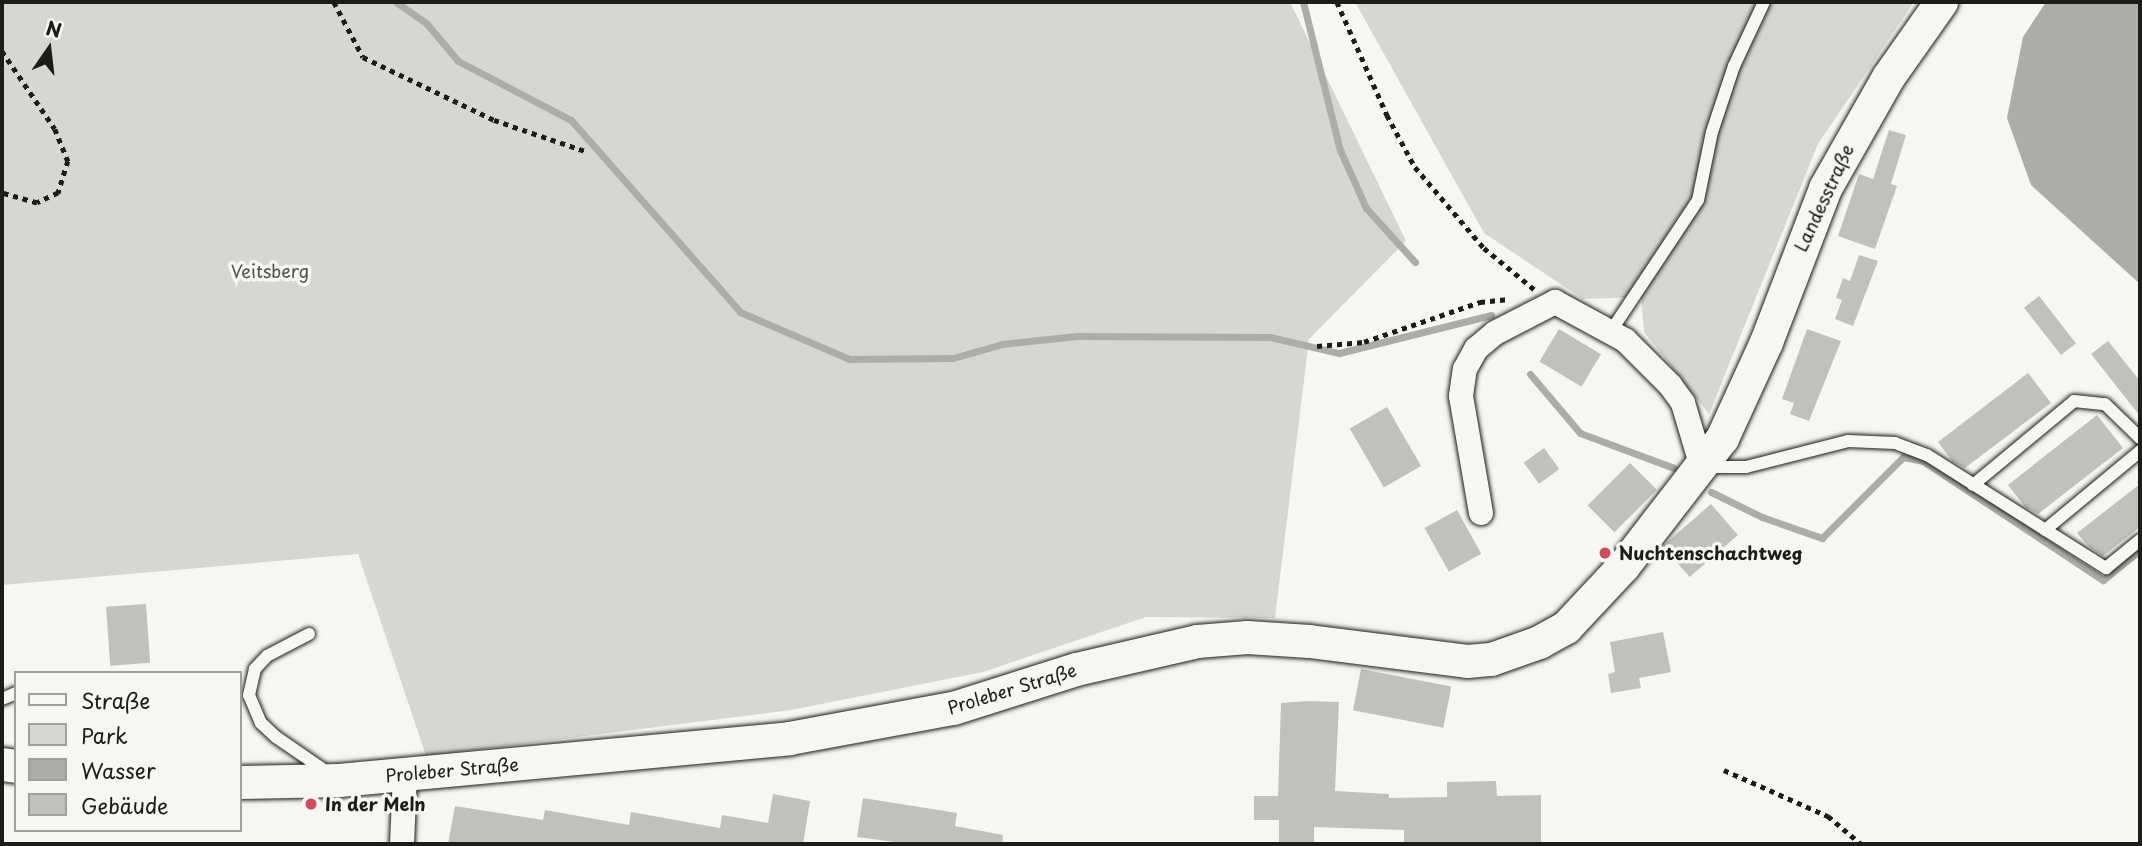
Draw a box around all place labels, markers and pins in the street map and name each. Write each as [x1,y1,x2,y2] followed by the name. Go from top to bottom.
[1619,542,1803,564] place label: Nuchtenschachtweg
[1597,545,1613,561] marker: Nuchtenschachtweg
[325,793,426,815] place label: In der Meln
[303,796,319,812] marker: In der Meln

